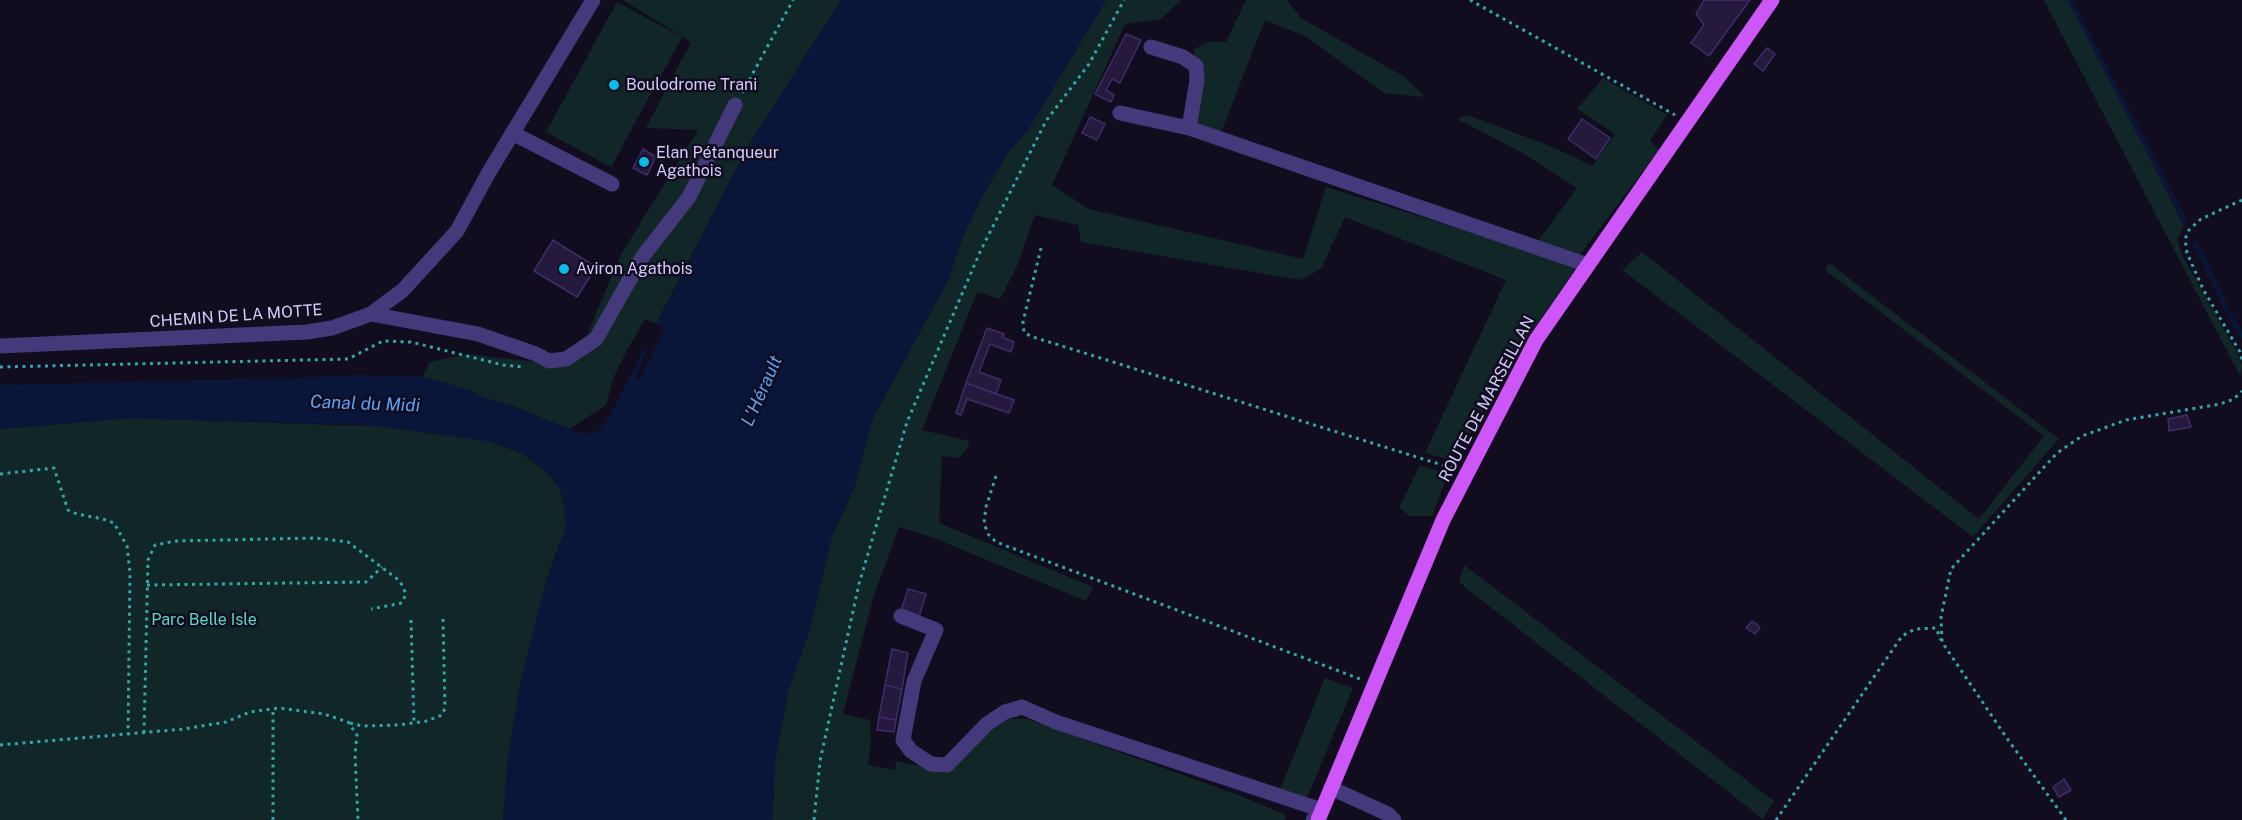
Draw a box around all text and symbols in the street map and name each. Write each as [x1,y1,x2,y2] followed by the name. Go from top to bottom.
[626,75,757,95] place label: Boulodrome Trani
[607,78,621,92] marker: Boulodrome Trani
[656,143,779,181] place label: Elan Pétanqueur Agathois
[637,155,651,169] marker: Elan Pétanqueur Agathois
[576,259,693,279] place label: Aviron Agathois
[557,262,571,276] marker: Aviron Agathois
[149,300,323,332] street label: CHEMIN DE LA MOTTE
[1435,313,1539,485] street label: ROUTE DE MARSEILLAN
[737,352,787,430] water label: L'Hérault
[310,391,420,417] water label: Canal du Midi
[151,610,257,630] park label: Parc Belle Isle

